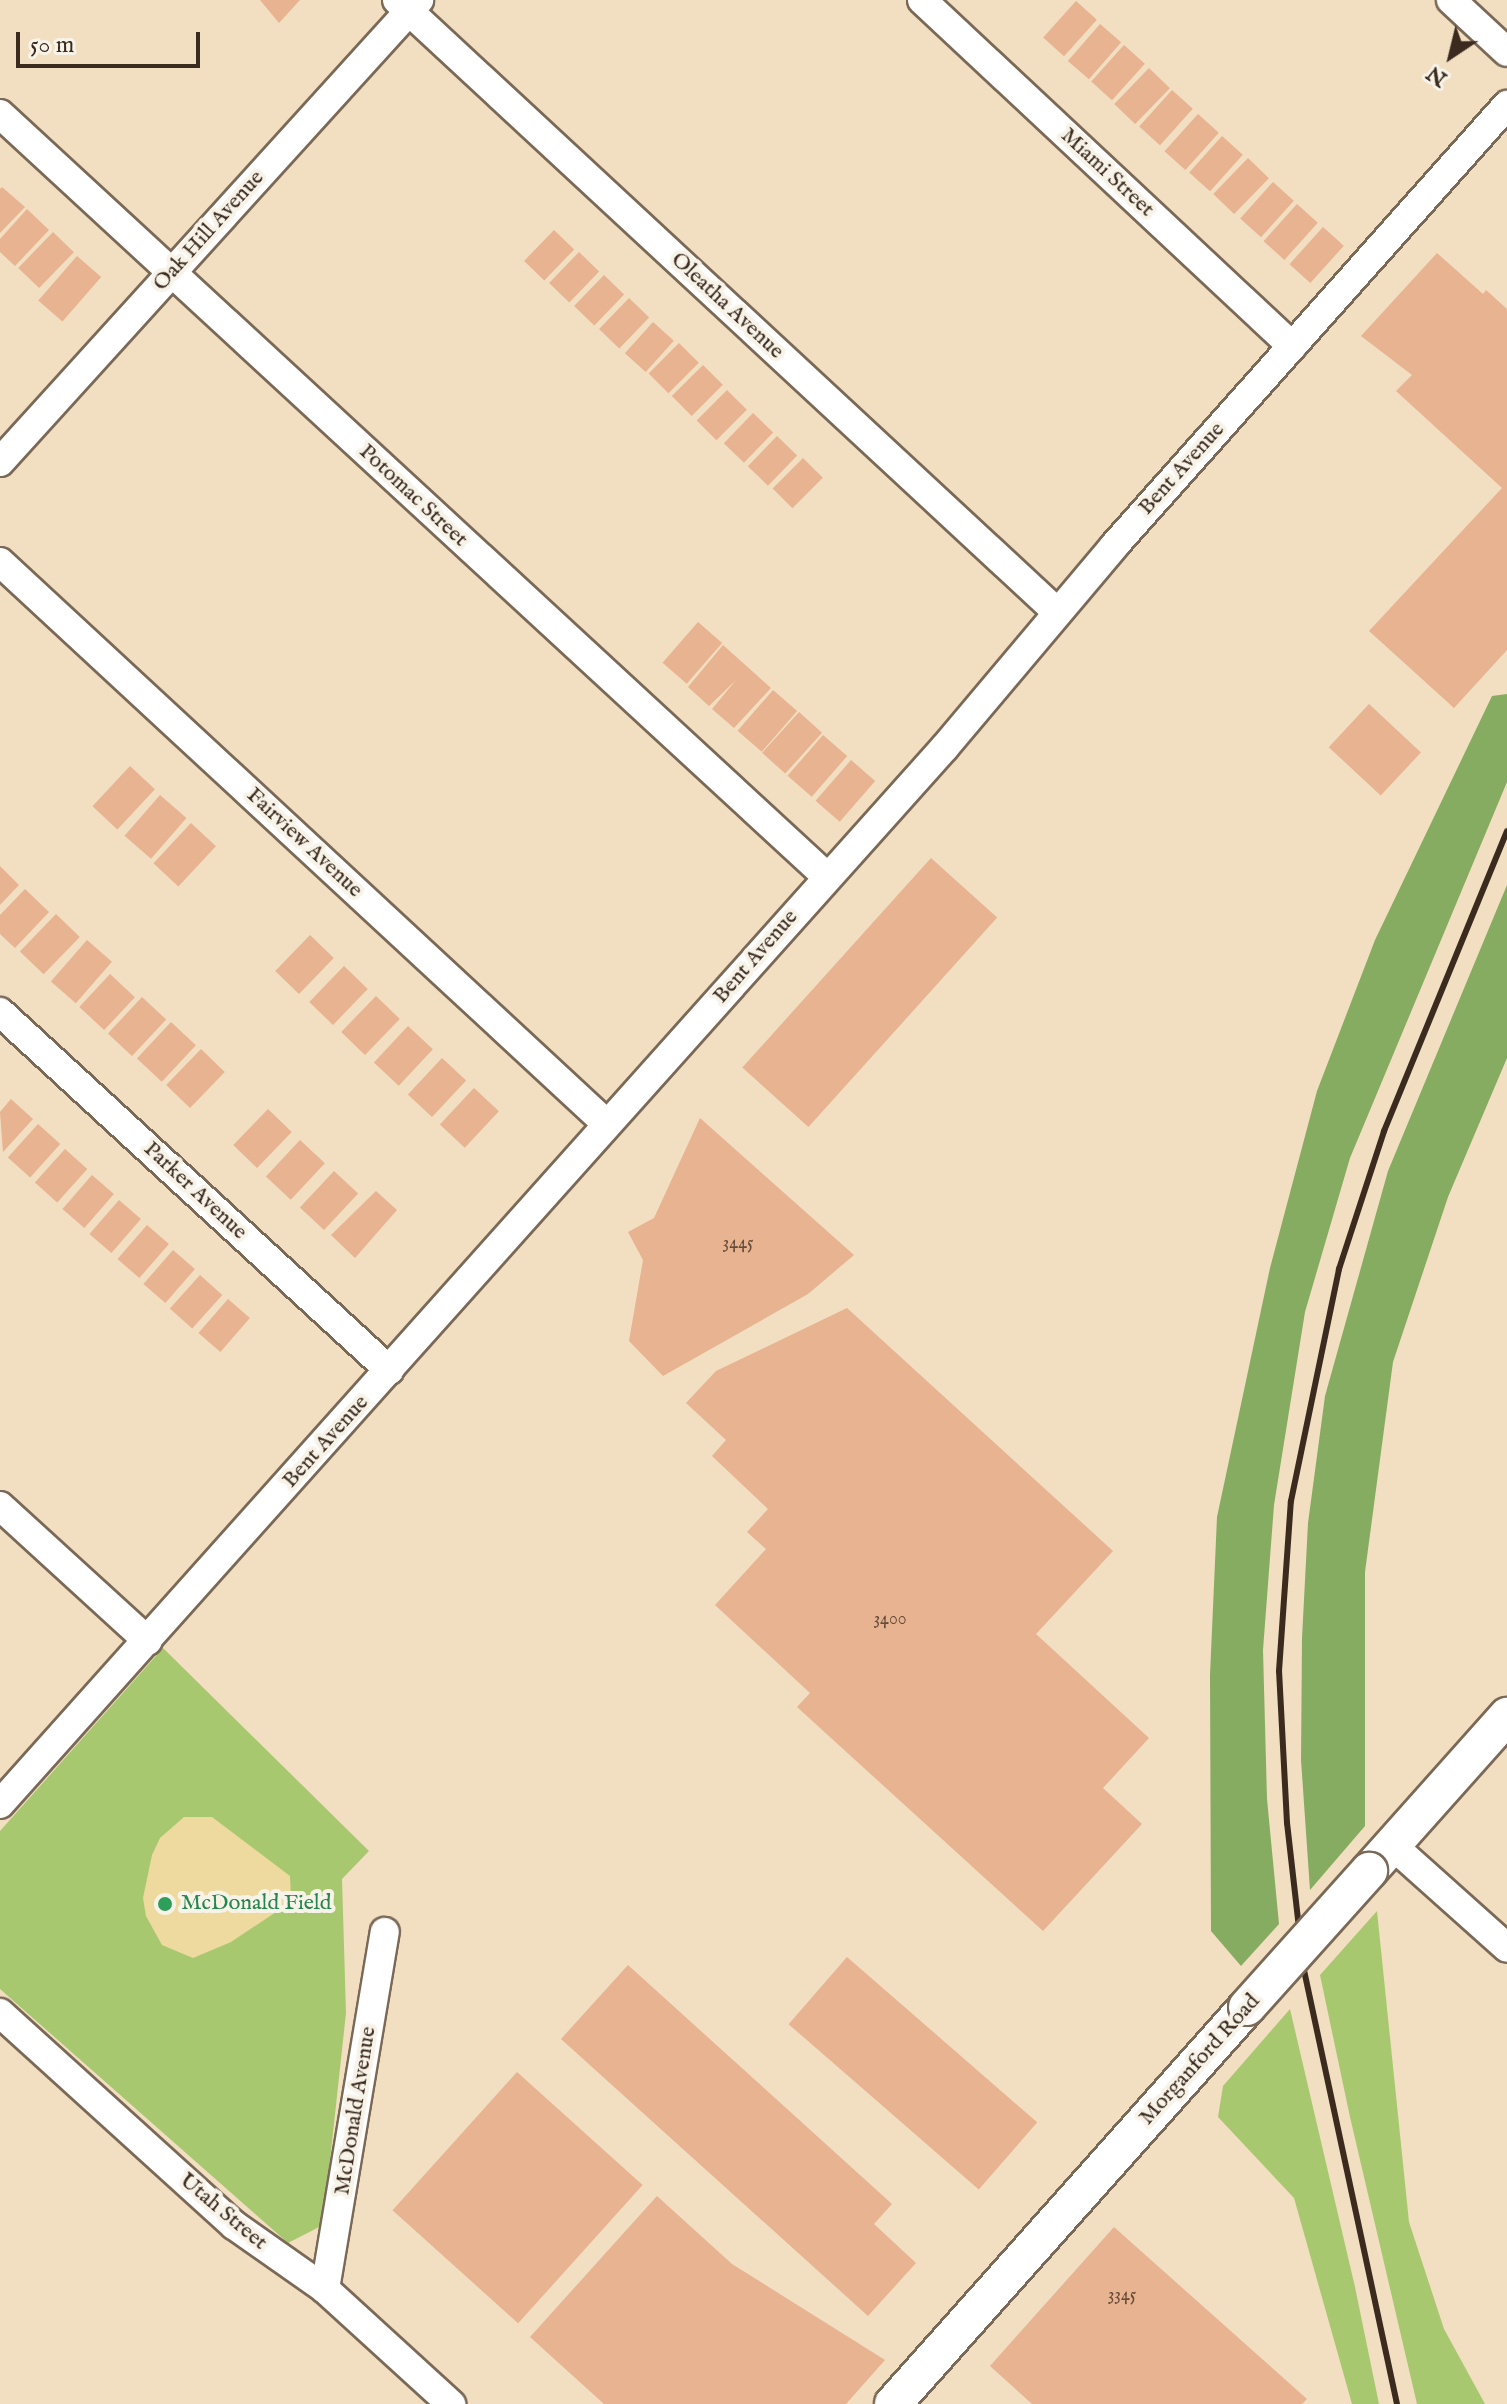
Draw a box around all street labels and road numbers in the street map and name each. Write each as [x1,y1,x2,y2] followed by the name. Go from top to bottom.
[1055,123,1159,223] street label: Miami Street
[148,165,270,297] street label: Oak Hill Avenue
[665,247,789,365] street label: Oleatha Avenue
[1133,417,1231,521] street label: Bent Avenue
[353,439,473,553] street label: Potomac Street
[240,782,368,904] street label: Fairview Avenue
[708,905,804,1009] street label: Bent Avenue
[138,1136,252,1246] street label: Parker Avenue
[277,1390,375,1494] street label: Bent Avenue
[1134,1989,1266,2131] street label: Morganford Road
[330,2025,382,2197] street label: McDonald Avenue
[174,2168,272,2256] street label: Utah Street

